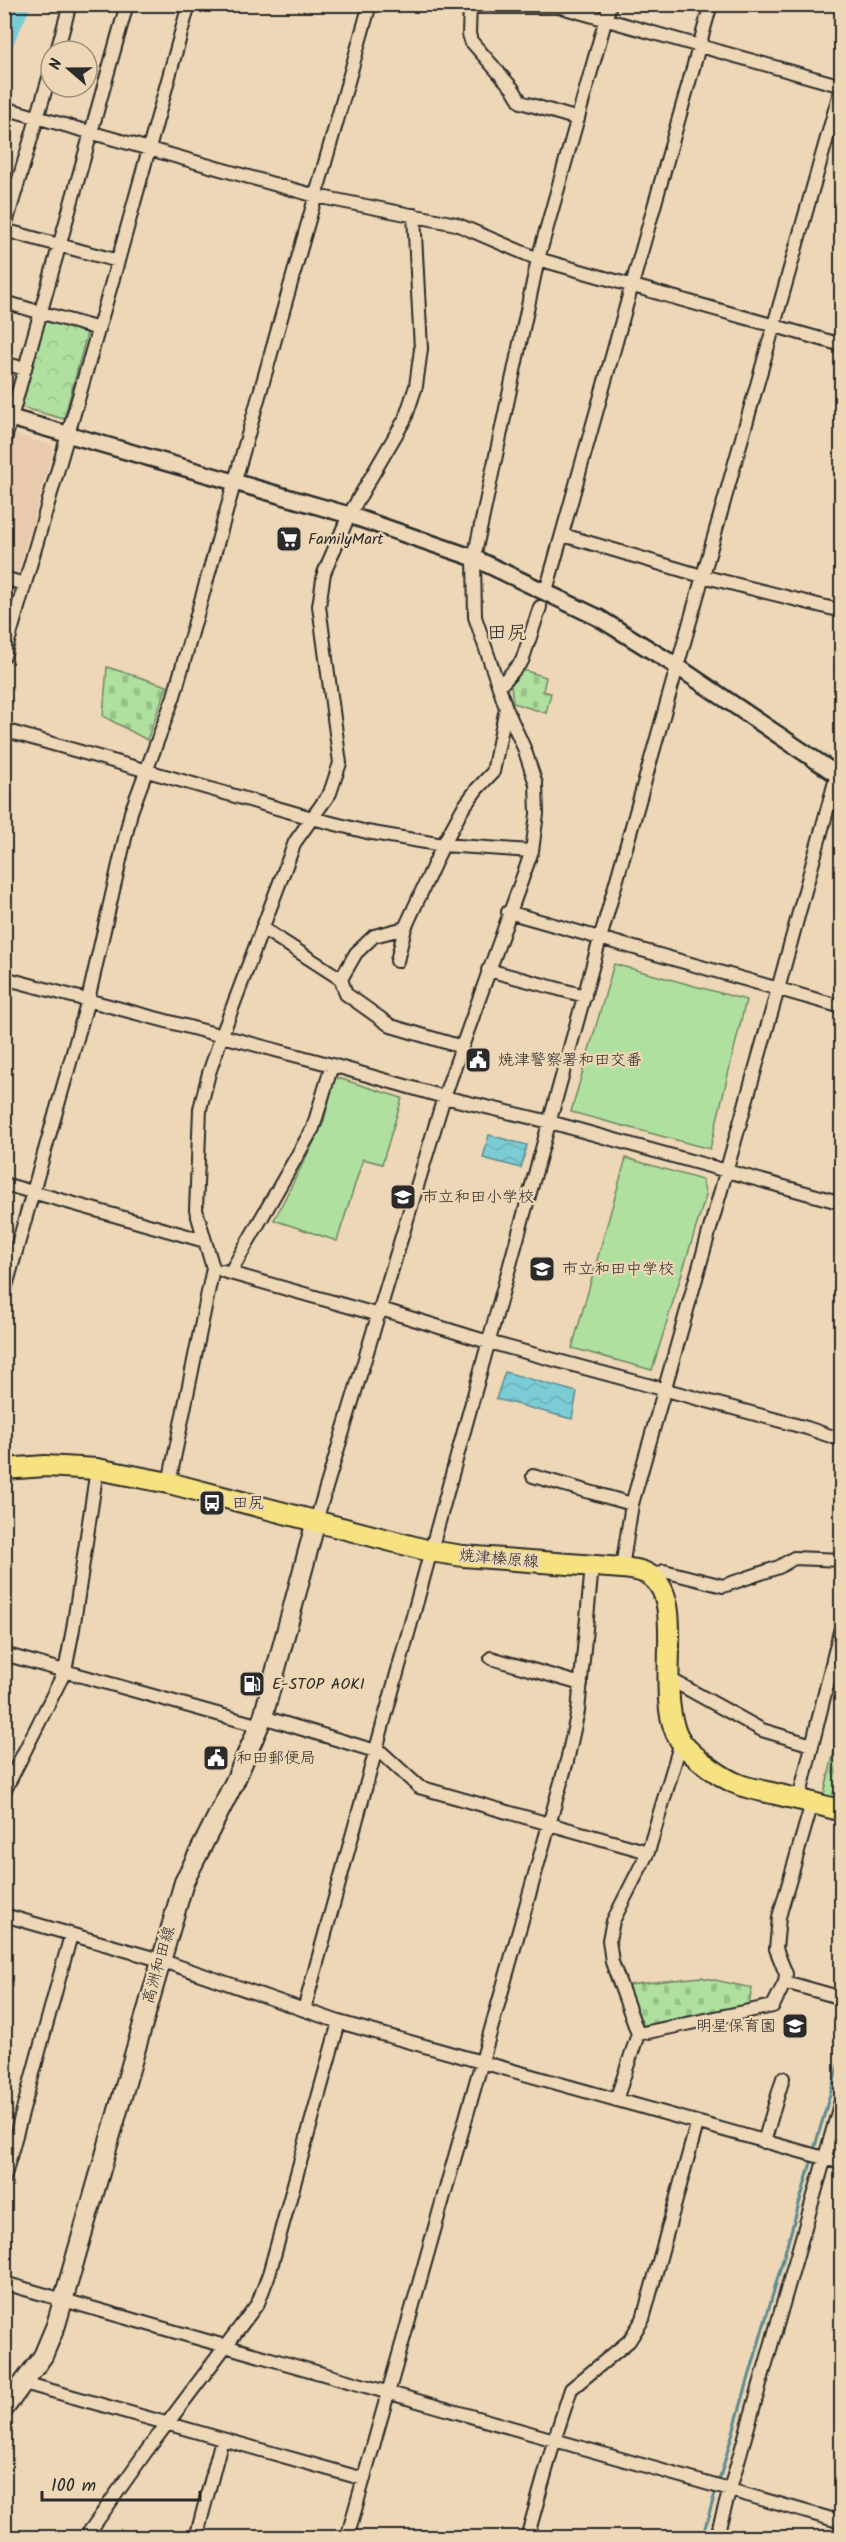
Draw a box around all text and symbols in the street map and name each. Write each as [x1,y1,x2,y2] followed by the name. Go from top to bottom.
[39,39,99,99] north arrow
[43,55,70,73] text: N
[274,524,304,554] supermarket icon: FamilyMart
[308,527,384,552] place label: FamilyMart
[487,618,527,650] district label: 田尻
[463,1045,493,1075] public building icon: 焼津警察署和田交番
[498,1048,642,1073] place label: 焼津警察署和田交番
[388,1182,418,1212] school or university icon: 市立和田小学校
[422,1185,534,1210] place label: 市立和田小学校
[527,1254,557,1284] school or university icon: 市立和田中学校
[562,1257,674,1282] place label: 市立和田中学校
[197,1488,227,1518] bus stop icon: 田尻
[232,1491,264,1516] place label: 田尻
[458,1543,540,1575] street label: 焼津榛原線
[237,1669,267,1699] fuel station icon: E-STOP AOKI
[272,1672,365,1697] place label: E-STOP AOKI
[201,1743,231,1773] public building icon: 和田郵便局
[236,1746,316,1771] place label: 和田郵便局
[136,1923,182,2007] street label: 高洲和田線
[780,2011,810,2041] school or university icon: 明星保育園
[696,2014,776,2039] place label: 明星保育園
[42,2464,200,2502] scale bar
[51,2472,96,2501] text: 100 m

